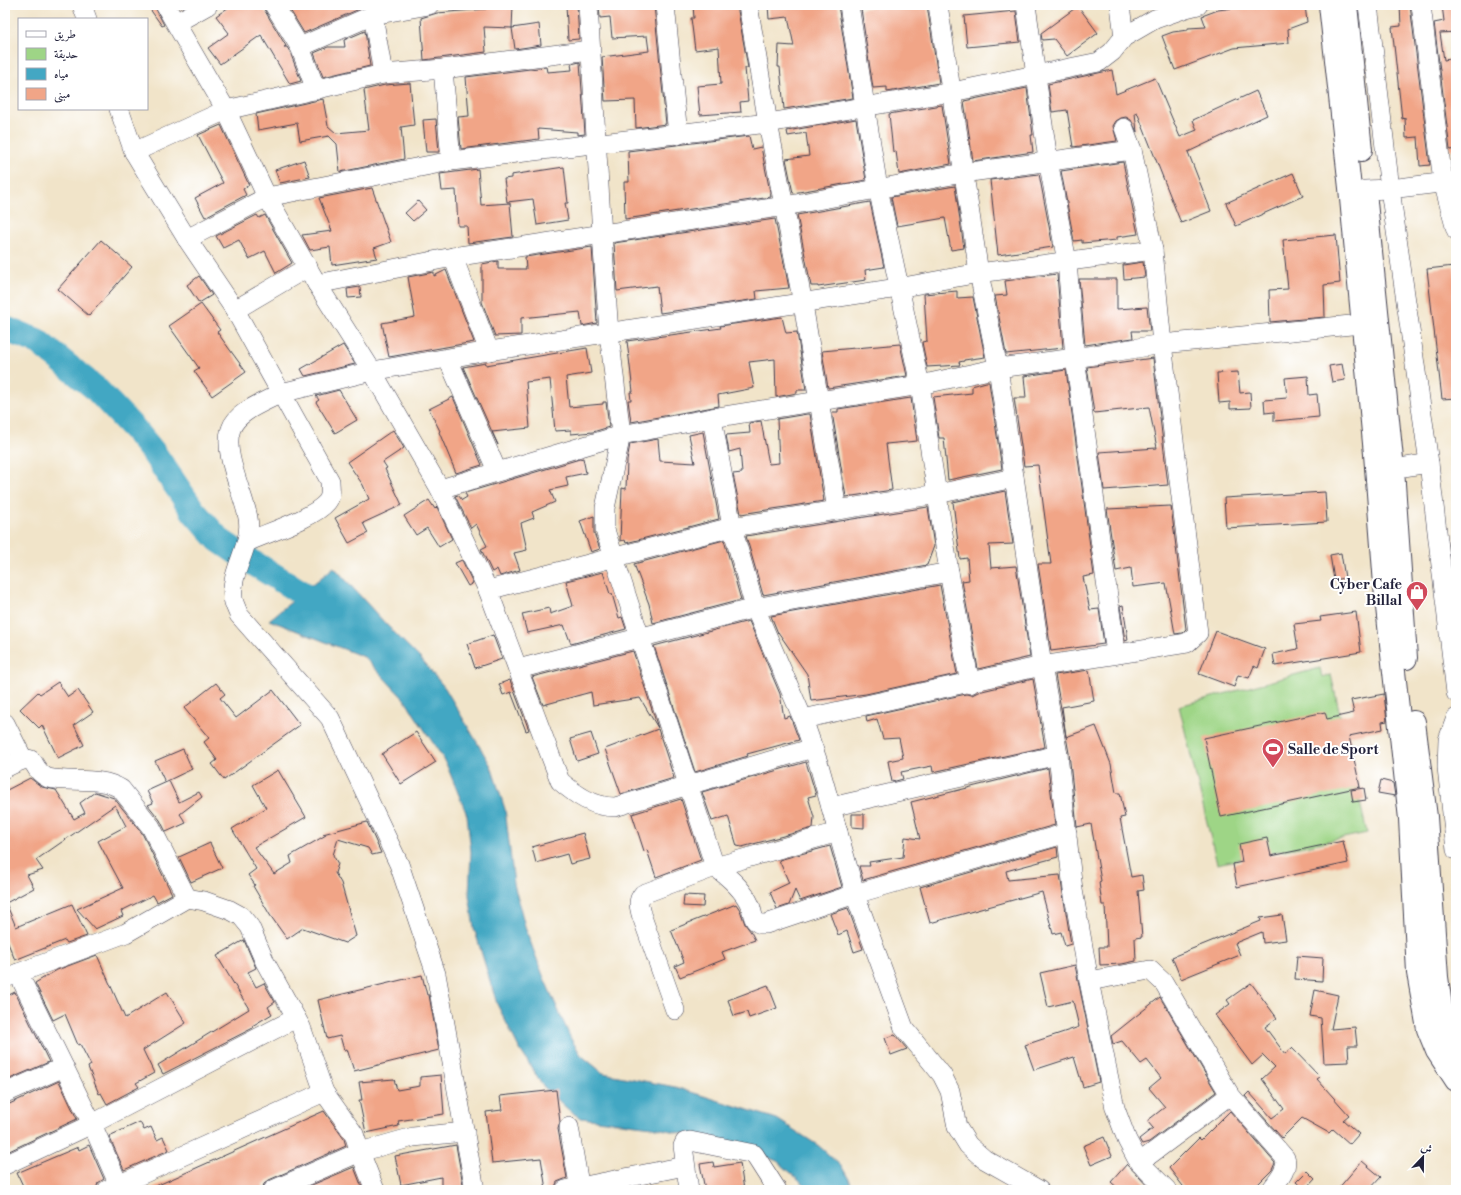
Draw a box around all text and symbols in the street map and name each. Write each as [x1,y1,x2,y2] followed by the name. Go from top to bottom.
[18,18,148,110] legend
[54,27,76,42] text: طريق
[54,47,78,62] text: حديقة
[54,67,69,82] text: مياه
[54,87,70,103] text: مبنى
[1330,576,1402,610] place label: Cyber Cafe Billal
[1404,579,1430,612] shop icon: Cyber Cafe Billal
[1260,736,1286,769] sports icon: Salle de Sport
[1288,741,1380,759] place label: Salle de Sport
[1403,1137,1443,1177] north arrow
[1419,1140,1434,1157] text: ش

